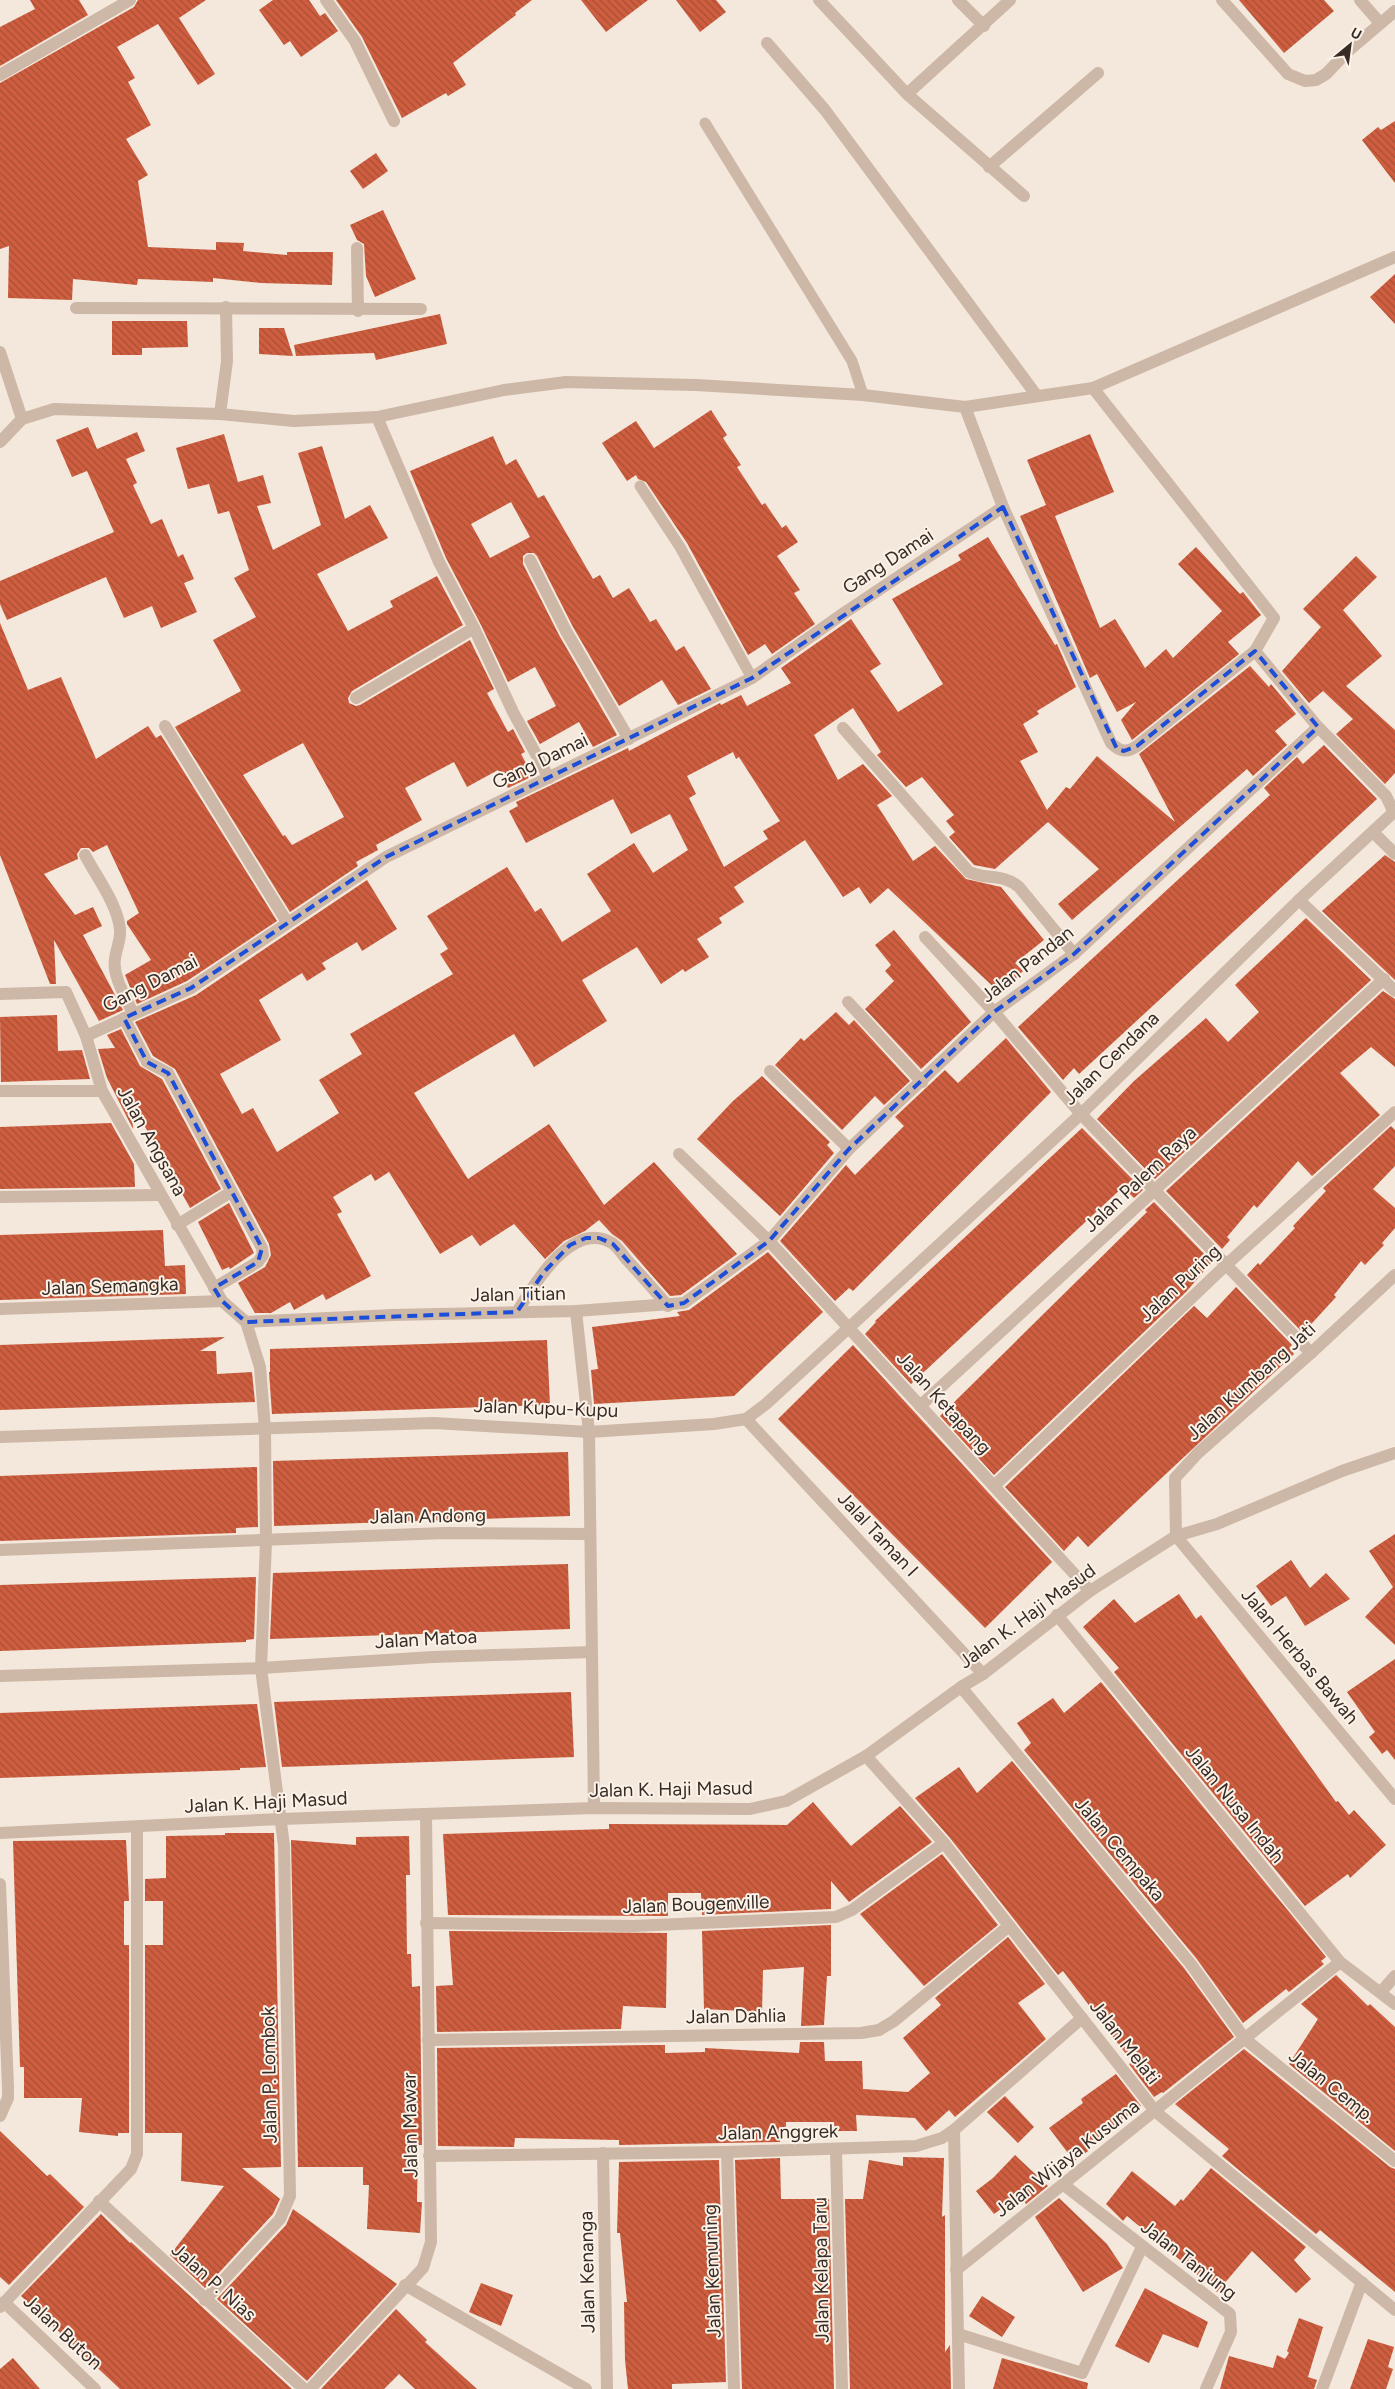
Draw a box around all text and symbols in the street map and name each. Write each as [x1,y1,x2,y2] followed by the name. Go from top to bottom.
[1325,20,1375,70] north arrow
[1348,24,1364,44] text: U
[838,523,938,599] street label: Gang Damai
[488,728,592,794] street label: Gang Damai
[976,921,1078,1007] street label: Jalan Pandan
[99,949,201,1017] street label: Gang Damai
[1058,1007,1164,1109] street label: Jalan Cendana
[112,1082,192,1200] street label: Jalan Angsana
[1079,1121,1201,1237] street label: Jalan Palem Raya
[1135,1240,1225,1326] street label: Jalan Puring
[41,1272,179,1300] street label: Jalan Semangka
[470,1282,566,1306] street label: Jalan Titian
[1182,1317,1320,1445] street label: Jalan Kumbang Jati
[892,1347,996,1459] street label: Jalan Ketapang
[473,1394,619,1422] street label: Jalan Kupu-Kupu
[833,1487,923,1581] street label: Jalal Taman I
[370,1503,486,1529] street label: Jalan Andong
[954,1559,1100,1673] street label: Jalan K. Haji Masud
[1236,1583,1364,1729] street label: Jalan Herbas Bawah
[374,1625,478,1653] street label: Jalan Matoa
[1181,1741,1289,1867] street label: Jalan Nusa Indah
[589,1776,753,1802] street label: Jalan K. Haji Masud
[184,1786,348,1818] street label: Jalan K. Haji Masud
[1070,1792,1170,1906] street label: Jalan Cempaka
[622,1890,770,1918] street label: Jalan Bougenville
[1085,1995,1165,2089] street label: Jalan Melati
[686,2004,786,2028] street label: Jalan Dahlia
[256,2006,282,2144] street label: Jalan P. Lombok
[1284,2044,1380,2128] street label: Jalan Cemp.
[398,2072,422,2178] street label: Jalan Mawar
[990,2094,1144,2222] street label: Jalan Wijaya Kusuma
[718,2119,839,2145] street label: Jalan Anggrek
[808,2197,834,2343] street label: Jalan Kelapa Taru
[698,2204,726,2338] street label: Jalan Kemuning
[574,2211,600,2333] street label: Jalan Kenanga
[1136,2215,1242,2305] street label: Jalan Tanjung
[167,2238,261,2326] street label: Jalan P. Nias
[19,2290,107,2374] street label: Jalan Buton

